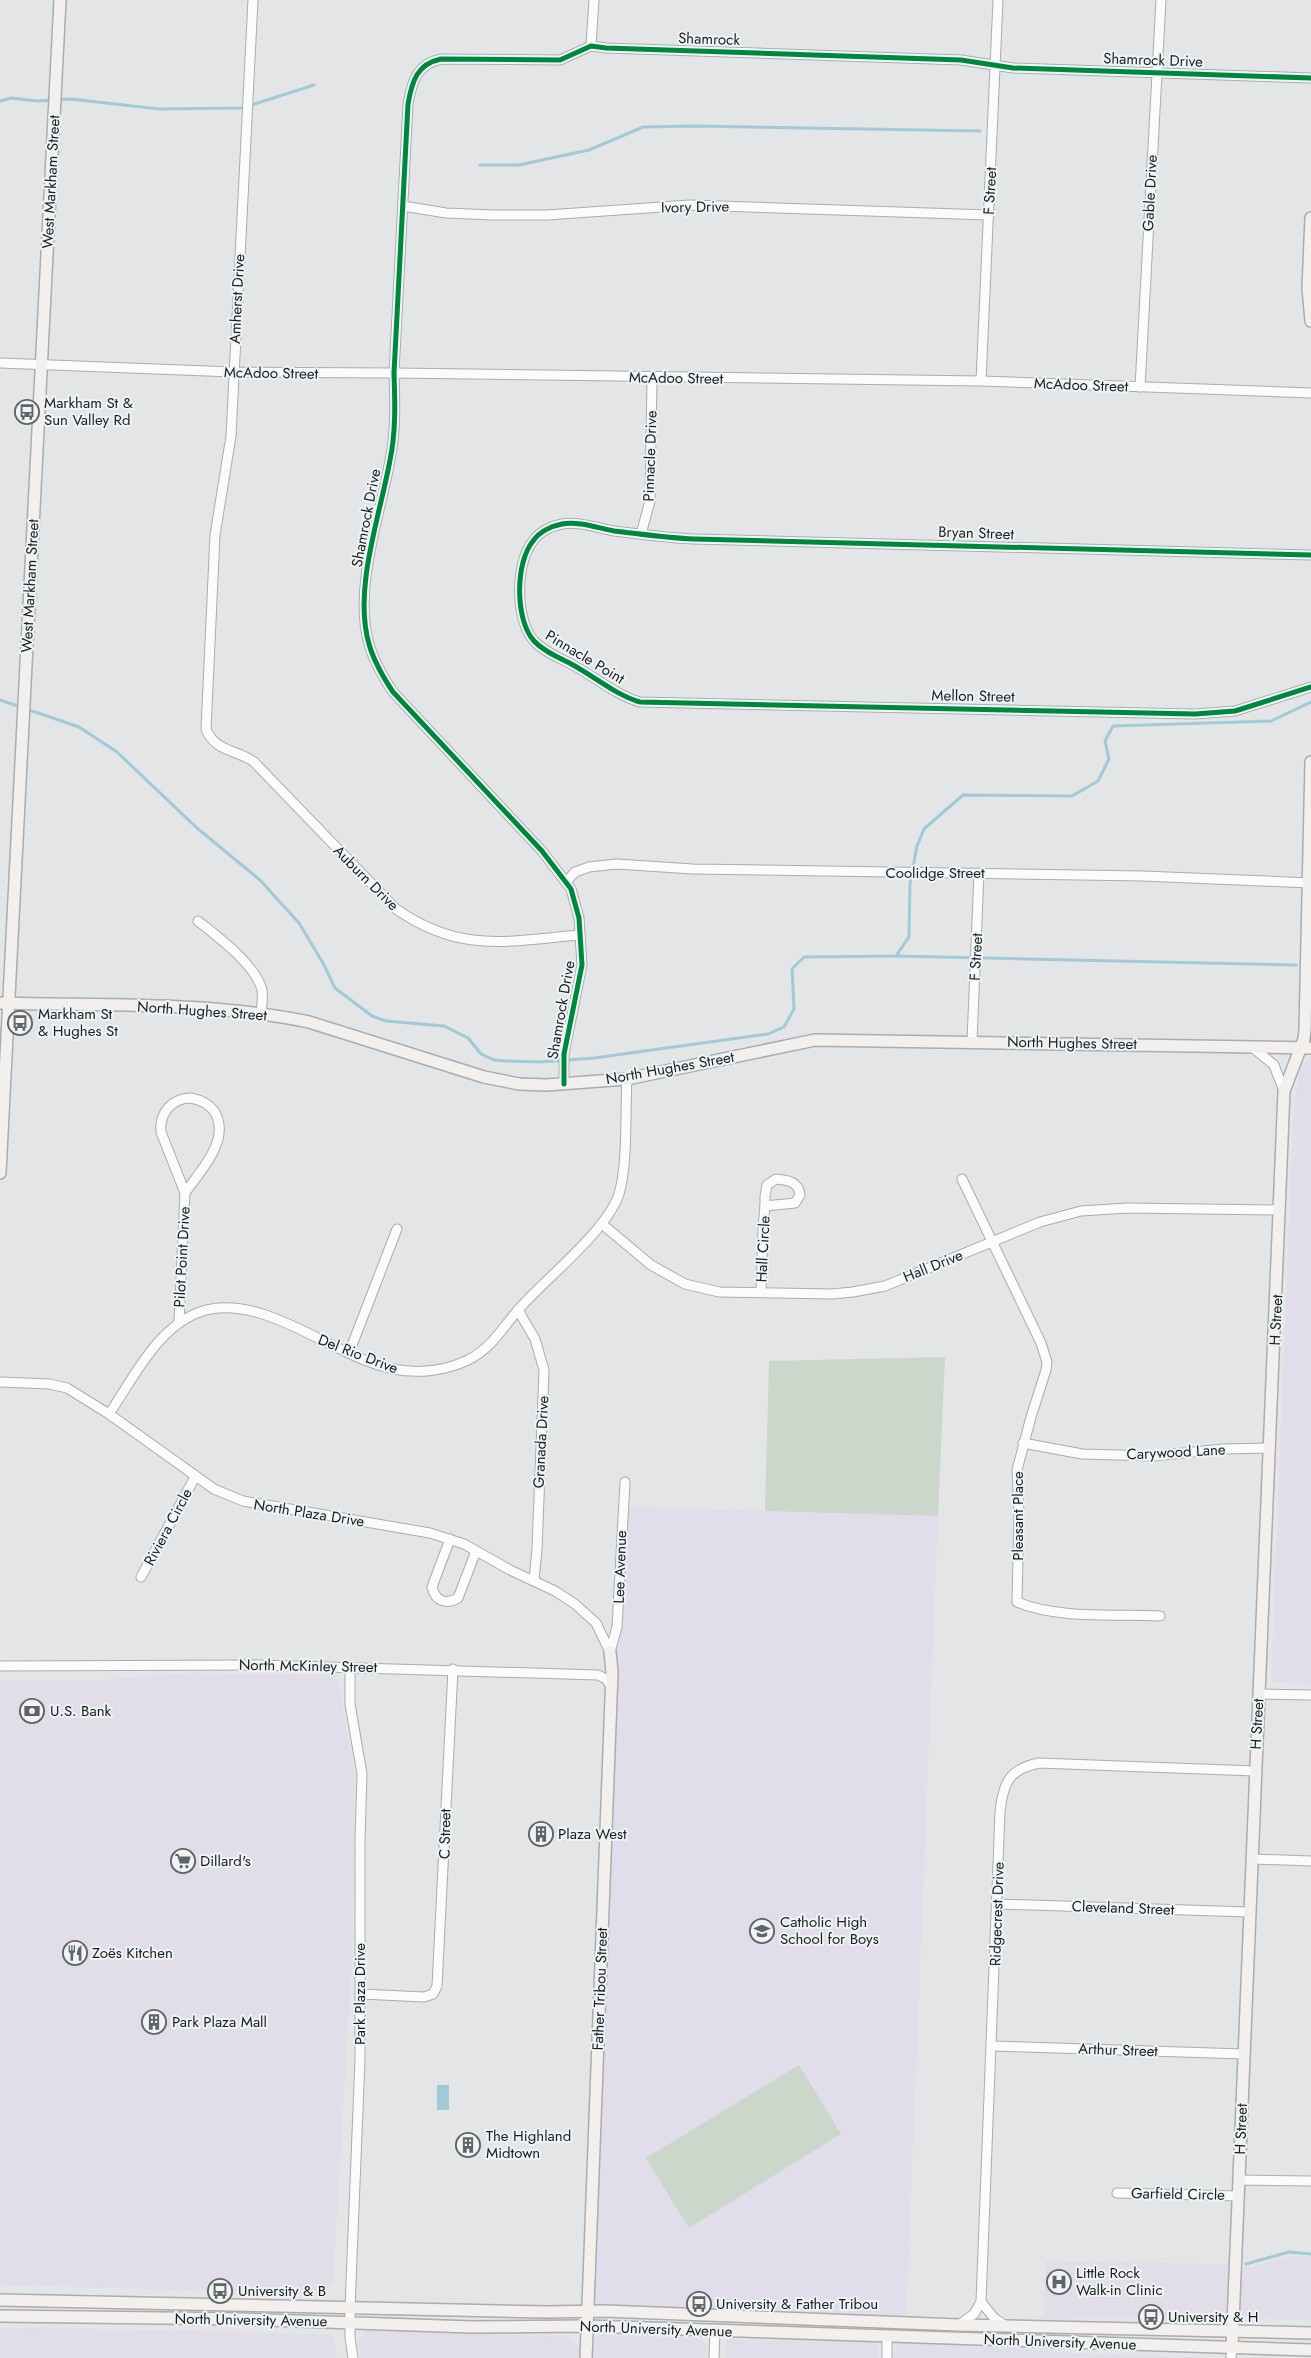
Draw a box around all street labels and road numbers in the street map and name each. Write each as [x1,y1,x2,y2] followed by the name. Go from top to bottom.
[678,27,741,51] street label: Shamrock
[1103,47,1203,73] street label: Shamrock Drive
[37,114,66,249] street label: West Markham Street
[1137,154,1163,232] street label: Gable Drive
[978,166,1002,215] street label: F Street
[661,195,730,219] street label: Ivory Drive
[224,253,250,344] street label: Amherst Drive
[224,361,319,385] street label: McAdoo Street
[629,366,724,390] street label: McAdoo Street
[1033,372,1129,398] street label: McAdoo Street
[637,410,663,502] street label: Pinnacle Drive
[346,467,386,569] street label: Shamrock Drive
[16,518,45,653] street label: West Markham Street
[938,521,1015,545] street label: Bryan Street
[541,625,629,690] street label: Pinnacle Point
[931,684,1015,708] street label: Mellon Street
[328,840,404,916] street label: Auburn Drive
[885,862,985,884] street label: Coolidge Street
[964,932,988,981] street label: F Street
[542,959,581,1061] street label: Shamrock Drive
[136,995,268,1027] street label: North Hughes Street
[1007,1031,1138,1055] street label: North Hughes Street
[604,1046,736,1090] street label: North Hughes Street
[168,1206,196,1308] street label: Pilot Point Drive
[750,1215,776,1283] street label: Hall Circle
[900,1244,966,1288] street label: Hall Drive
[1264,1294,1288,1346] street label: H Street
[315,1329,402,1379] street label: Del Rio Drive
[528,1395,554,1489] street label: Granada Drive
[1126,1438,1226,1466] street label: Carywood Lane
[1007,1471,1029,1561] street label: Pleasant Place
[138,1484,198,1570] street label: Riviera Circle
[252,1493,366,1533] street label: North Plaza Drive
[608,1530,632,1604] street label: Lee Avenue
[239,1654,378,1678] street label: North McKinley Street
[1245,1698,1269,1750] street label: H Street
[434,1808,456,1859] street label: C Street
[984,1861,1010,1967] street label: Ridgecrest Drive
[1071,1895,1175,1921] street label: Cleveland Street
[587,1927,613,2051] street label: Father Tribou Street
[349,1943,371,2045] street label: Park Plaza Drive
[1078,2038,1159,2062] street label: Arthur Street
[1229,2103,1253,2155] street label: H Street
[1131,2182,1225,2206] street label: Garfield Circle
[174,2308,328,2332] street label: North University Avenue
[579,2315,733,2343] street label: North University Avenue
[983,2328,1137,2356] street label: North University Avenue

